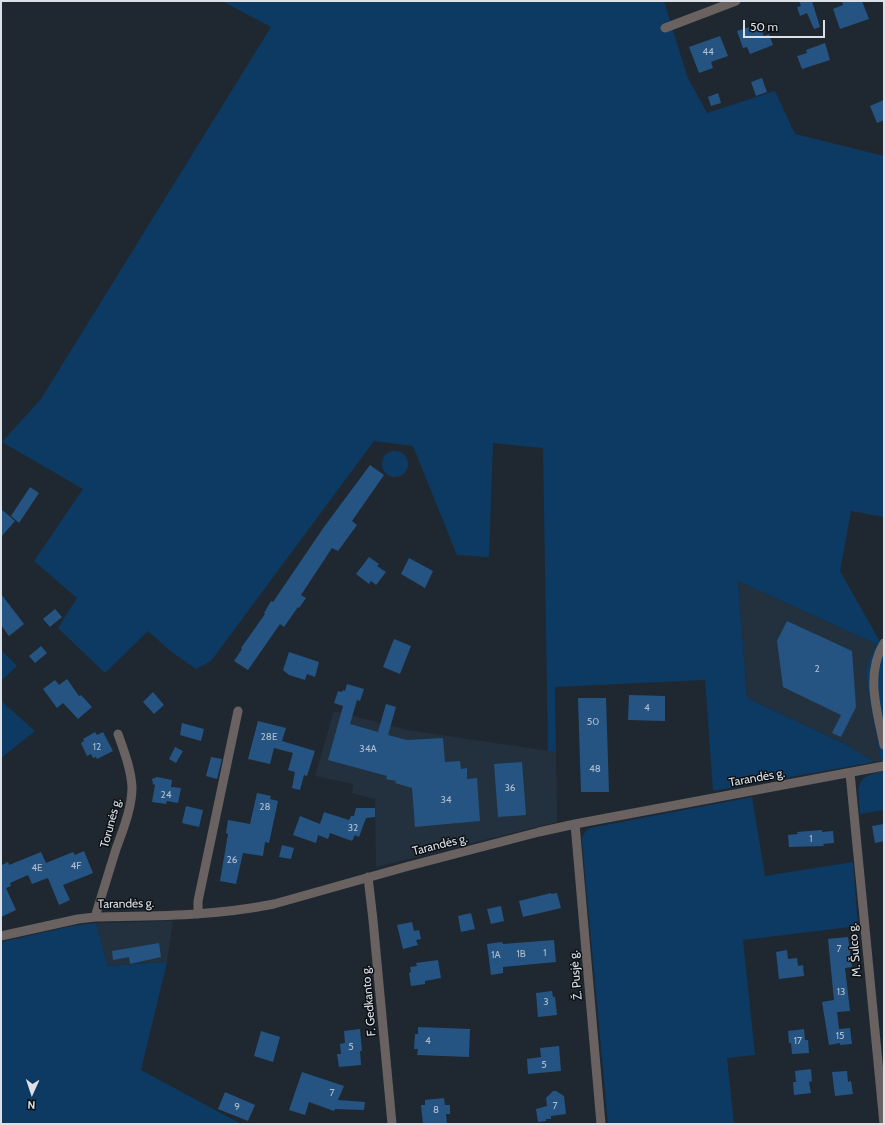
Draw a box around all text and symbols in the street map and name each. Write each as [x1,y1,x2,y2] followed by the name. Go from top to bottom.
[745,12,827,38] scale bar
[750,19,778,34] text: 50 m
[702,46,714,58] house number: 44
[814,663,820,675] house number: 2
[644,702,650,714] house number: 4
[587,716,599,728] house number: 50
[261,731,277,743] house number: 28E
[93,741,101,753] house number: 12
[359,743,377,755] house number: 34A
[589,763,601,775] house number: 48
[728,766,786,790] street label: Tarandės g.
[504,782,516,794] house number: 36
[160,789,172,801] house number: 24
[440,794,452,806] house number: 34
[97,796,125,850] street label: Torunės g.
[259,801,271,813] house number: 28
[348,822,358,834] house number: 32
[411,831,469,859] street label: Tarandės g.
[809,833,813,845] house number: 1
[227,854,237,866] house number: 26
[70,860,82,872] house number: 4F
[31,862,43,874] house number: 4E
[98,896,154,912] street label: Tarandės g.
[845,922,865,978] street label: M. Šulco g.
[836,943,842,955] house number: 7
[543,947,547,959] house number: 1
[516,948,526,960] house number: 1B
[491,949,501,961] house number: 1A
[567,950,585,1000] street label: Ž. Pusjė g.
[359,965,379,1037] street label: F. Gedkanto g.
[837,986,845,998] house number: 13
[543,996,549,1008] house number: 3
[836,1030,844,1042] house number: 15
[425,1035,431,1047] house number: 4
[794,1035,802,1047] house number: 17
[348,1041,354,1053] house number: 5
[541,1059,547,1071] house number: 5
[12,1073,52,1113] north arrow
[329,1087,335,1099] house number: 7
[27,1098,36,1112] text: N
[552,1100,558,1112] house number: 7
[234,1101,240,1113] house number: 9
[433,1104,439,1116] house number: 8

